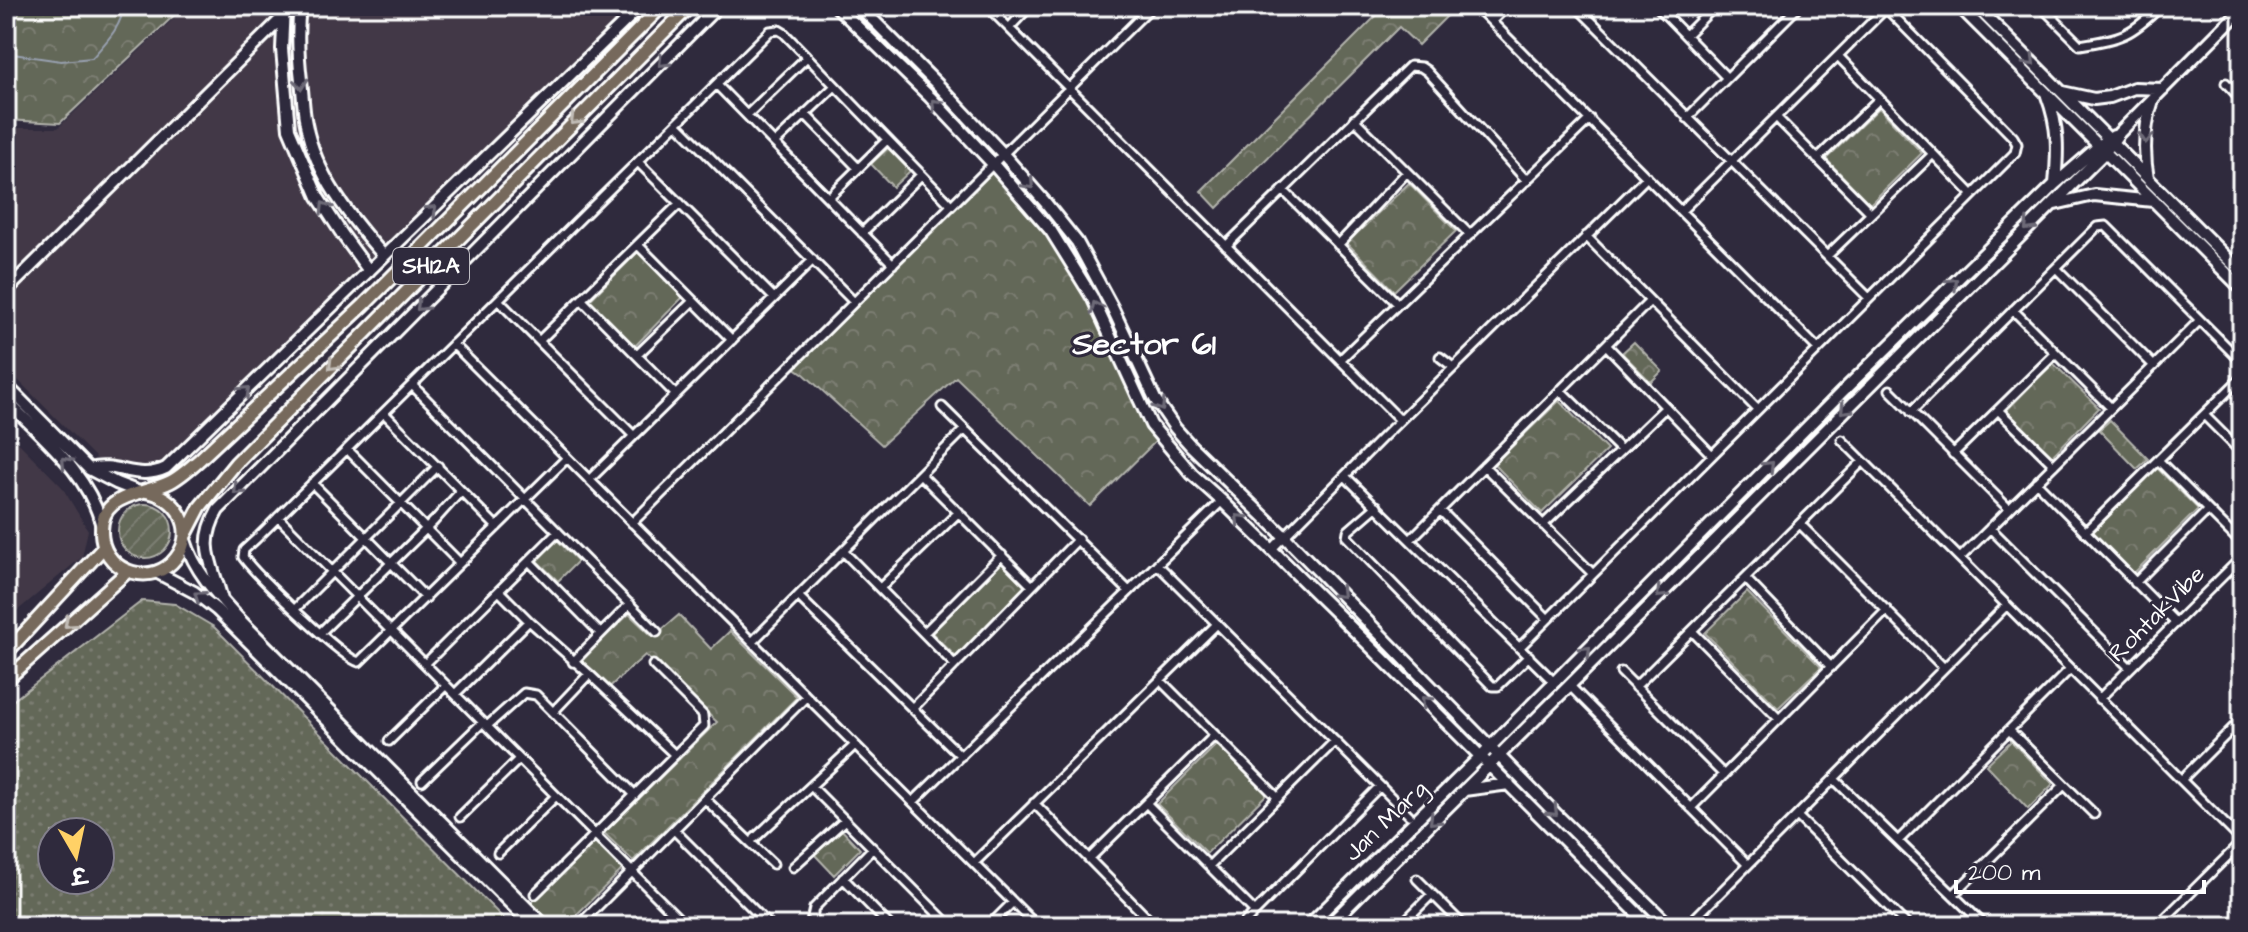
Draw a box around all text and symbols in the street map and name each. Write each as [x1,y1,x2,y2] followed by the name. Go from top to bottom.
[2021,52,2036,67] one-way arrow
[658,53,672,67] one-way arrow
[293,78,310,91] one-way arrow
[932,98,946,113] one-way arrow
[570,111,584,125] one-way arrow
[2138,132,2155,145] one-way arrow
[1019,174,1033,189] one-way arrow
[319,201,334,216] one-way arrow
[423,205,437,219] one-way arrow
[2024,217,2038,231] one-way arrow
[393,248,469,284] road number: SH12A
[1944,278,1958,292] one-way arrow
[416,297,430,311] one-way arrow
[1090,301,1106,315] one-way arrow
[1071,322,1216,367] district label: Sector 61
[328,356,342,370] one-way arrow
[236,386,250,401] one-way arrow
[1150,397,1166,412] one-way arrow
[1840,400,1854,415] one-way arrow
[60,457,75,471] one-way arrow
[1760,461,1774,475] one-way arrow
[232,481,247,495] one-way arrow
[1235,514,1249,528] one-way arrow
[2101,558,2213,670] street label: RohtakVibe
[1331,584,1345,598] one-way arrow
[1656,584,1670,598] one-way arrow
[193,591,207,606] one-way arrow
[64,613,79,627] one-way arrow
[1576,646,1591,660] one-way arrow
[1420,696,1435,710] one-way arrow
[1337,773,1436,870] street label: Jan Marg
[1544,802,1558,816] one-way arrow
[1429,811,1443,825] one-way arrow
[36,816,116,896] north arrow
[1956,844,2204,894] scale bar
[1968,856,2041,890] text: 200 m
[67,858,91,891] text: उ

